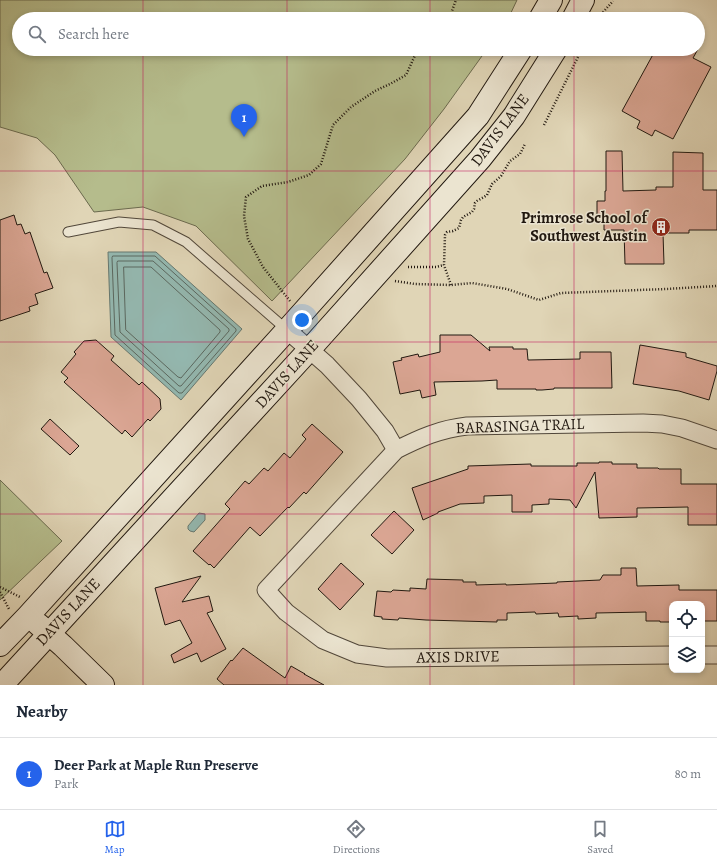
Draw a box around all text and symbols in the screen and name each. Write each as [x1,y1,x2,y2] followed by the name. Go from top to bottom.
[12,12,705,56] search box
[26,23,48,45] icon: search
[58,24,129,44] text: Search here
[465,89,535,171] street label: DAVIS LANE
[231,104,257,137] pin: 1
[521,207,650,247] place label: Primrose School of Southwest Austin
[650,216,672,238] building icon: Primrose School of Southwest Austin
[292,310,312,330] your location
[250,335,324,413] street label: DAVIS LANE
[455,413,586,439] street label: BARASINGA TRAIL
[31,573,105,651] street label: DAVIS LANE
[669,601,705,673] map controls
[669,601,705,637] button: locate
[669,637,705,673] button: layers
[415,645,500,669] street label: AXIS DRIVE
[16,700,67,723] text: Nearby
[54,755,258,775] text: Deer Park at Maple Run Preserve
[27,765,31,782] text: 1
[674,765,701,782] text: 80 m
[54,775,78,792] text: Park
[104,818,126,857] tab: Map
[333,818,380,857] tab: Directions
[587,818,613,857] tab: Saved

